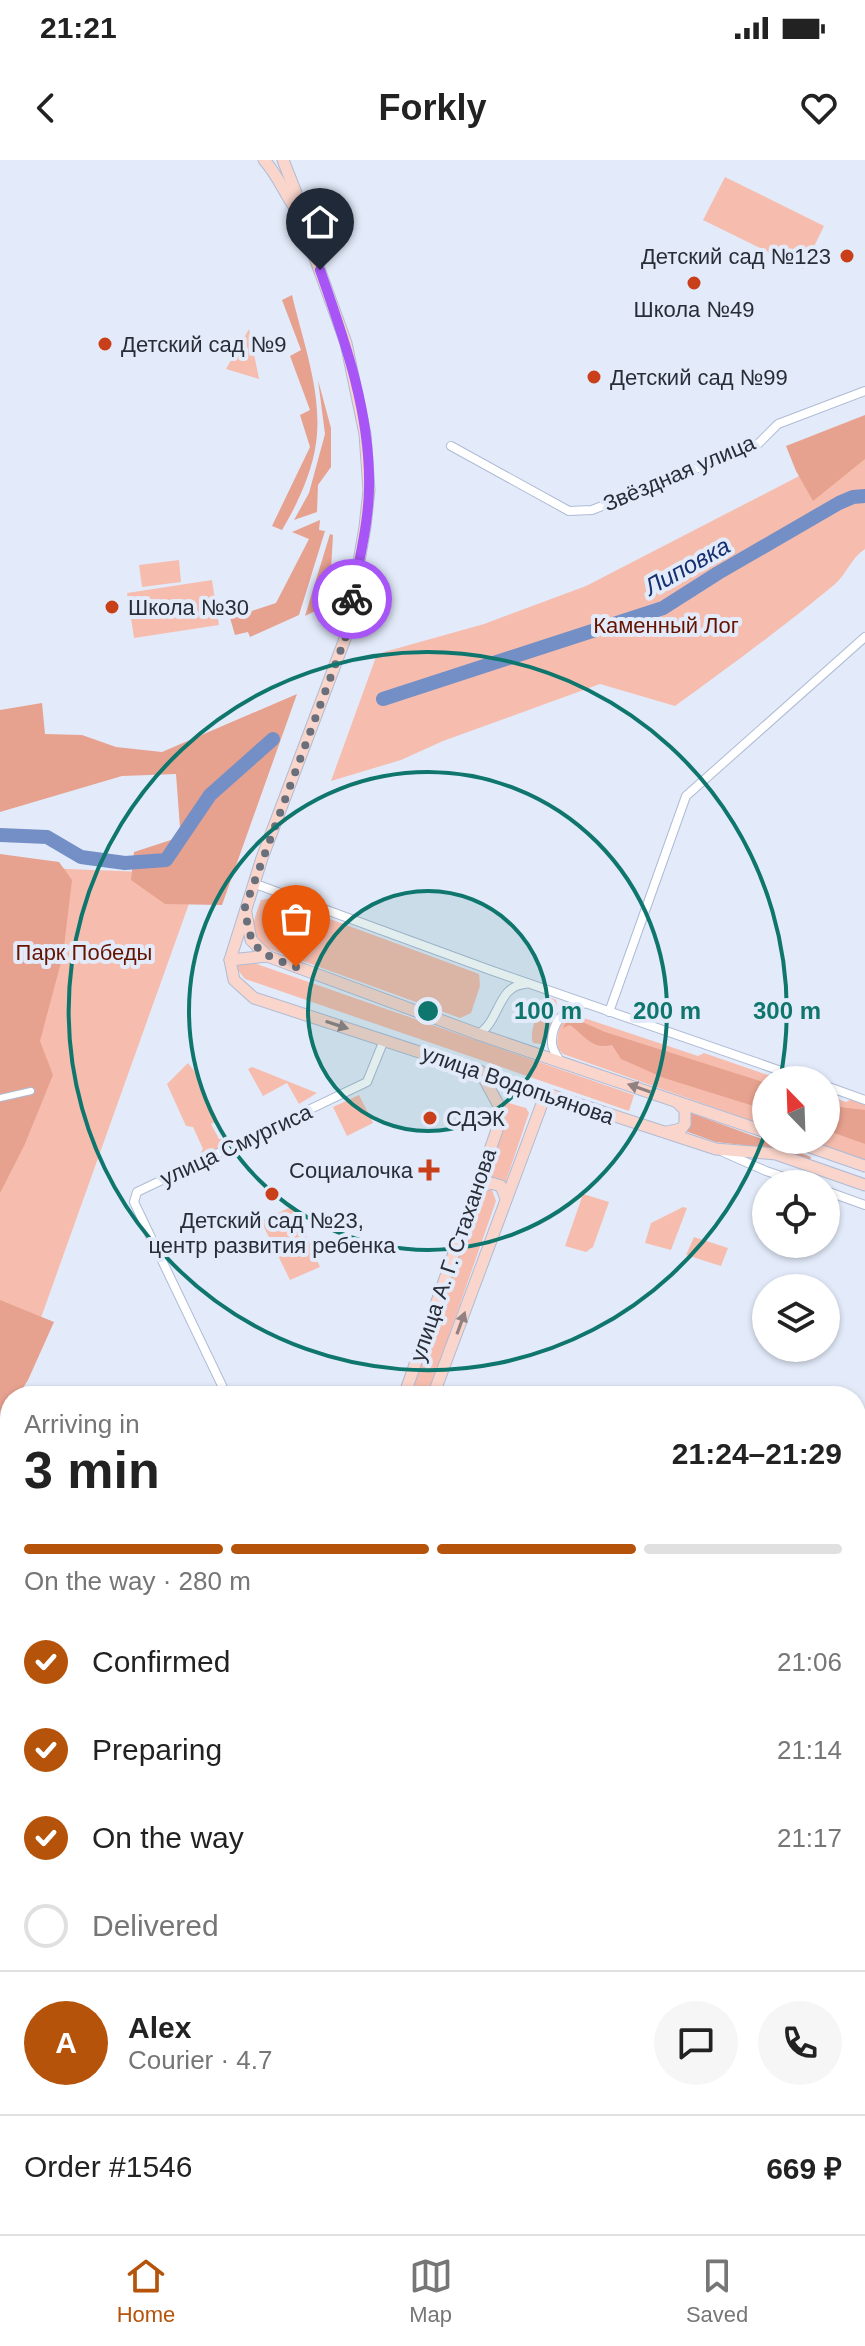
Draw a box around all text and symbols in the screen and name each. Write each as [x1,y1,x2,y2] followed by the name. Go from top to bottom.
[40,11,117,44] text: 21:21
[24,86,68,130] icon: back
[797,86,841,130] icon: heart
[378,87,487,128] text: Forkly
[286,188,354,270] pin
[298,200,342,244] icon: home
[641,244,831,269] place label: Детский сад №123
[838,247,856,265] marker: Детский сад №123
[685,274,703,292] marker: Школа №49
[633,297,755,322] place label: Школа №49
[121,332,287,357] place label: Детский сад №9
[96,335,114,353] marker: Детский сад №9
[610,365,788,390] place label: Детский сад №99
[585,368,603,386] marker: Детский сад №99
[599,429,759,516] street label: Звёздная улица
[638,532,734,601] water label: Липовка
[312,559,392,639] courier
[330,577,374,621] icon: bike
[128,595,249,620] place label: Школа №30
[103,598,121,616] marker: Школа №30
[593,613,739,638] park label: Каменный Лог
[262,885,330,967] pin
[274,897,318,941] icon: bag
[16,940,152,965] park label: Парк Победы
[414,997,442,1025] centre of rings
[514,997,582,1024] text: 100 m
[633,997,701,1024] text: 200 m
[753,997,821,1024] text: 300 m
[325,1019,349,1031] one-way arrow
[419,1040,618,1130] street label: улица Водопьянова
[752,1066,840,1154] north arrow
[752,1066,840,1362] map controls
[627,1081,651,1093] one-way arrow
[156,1099,316,1191] street label: улица Смургиса
[446,1106,505,1131] place label: СДЭК
[421,1109,439,1127] marker: СДЭК
[405,1144,502,1365] street label: улица А. Г. Стаханова
[289,1158,414,1183] place label: Социалочка
[420,1161,438,1179] marker: Социалочка
[752,1170,840,1258] button: locate
[263,1185,281,1203] marker: Детский сад №23, центр развития ребенка
[148,1208,396,1258] place label: Детский сад №23, центр развития ребенка
[752,1274,840,1362] button: layers
[455,1311,467,1335] one-way arrow
[24,1409,140,1439] text: Arriving in
[672,1437,842,1470] text: 21:24–21:29
[24,1441,160,1499] text: 3 min
[24,1566,251,1596] text: On the way · 280 m
[24,1640,68,1684] icon: check
[92,1645,230,1678] text: Confirmed
[777,1647,842,1677] text: 21:06
[24,1728,68,1772] icon: check
[92,1733,222,1766] text: Preparing
[777,1735,842,1765] text: 21:14
[24,1816,68,1860] icon: check
[92,1821,244,1854] text: On the way
[777,1823,842,1853] text: 21:17
[92,1909,219,1942] text: Delivered
[654,2001,738,2085] button: chat
[758,2001,842,2085] button: phone
[128,2011,191,2044] text: Alex
[55,2026,77,2059] text: A
[128,2045,273,2075] text: Courier · 4.7
[24,2150,192,2183] text: Order #1546
[766,2152,842,2185] text: 669 ₽
[117,2254,175,2328] tab: Home
[409,2254,453,2328] tab: Map
[686,2254,748,2328] tab: Saved

